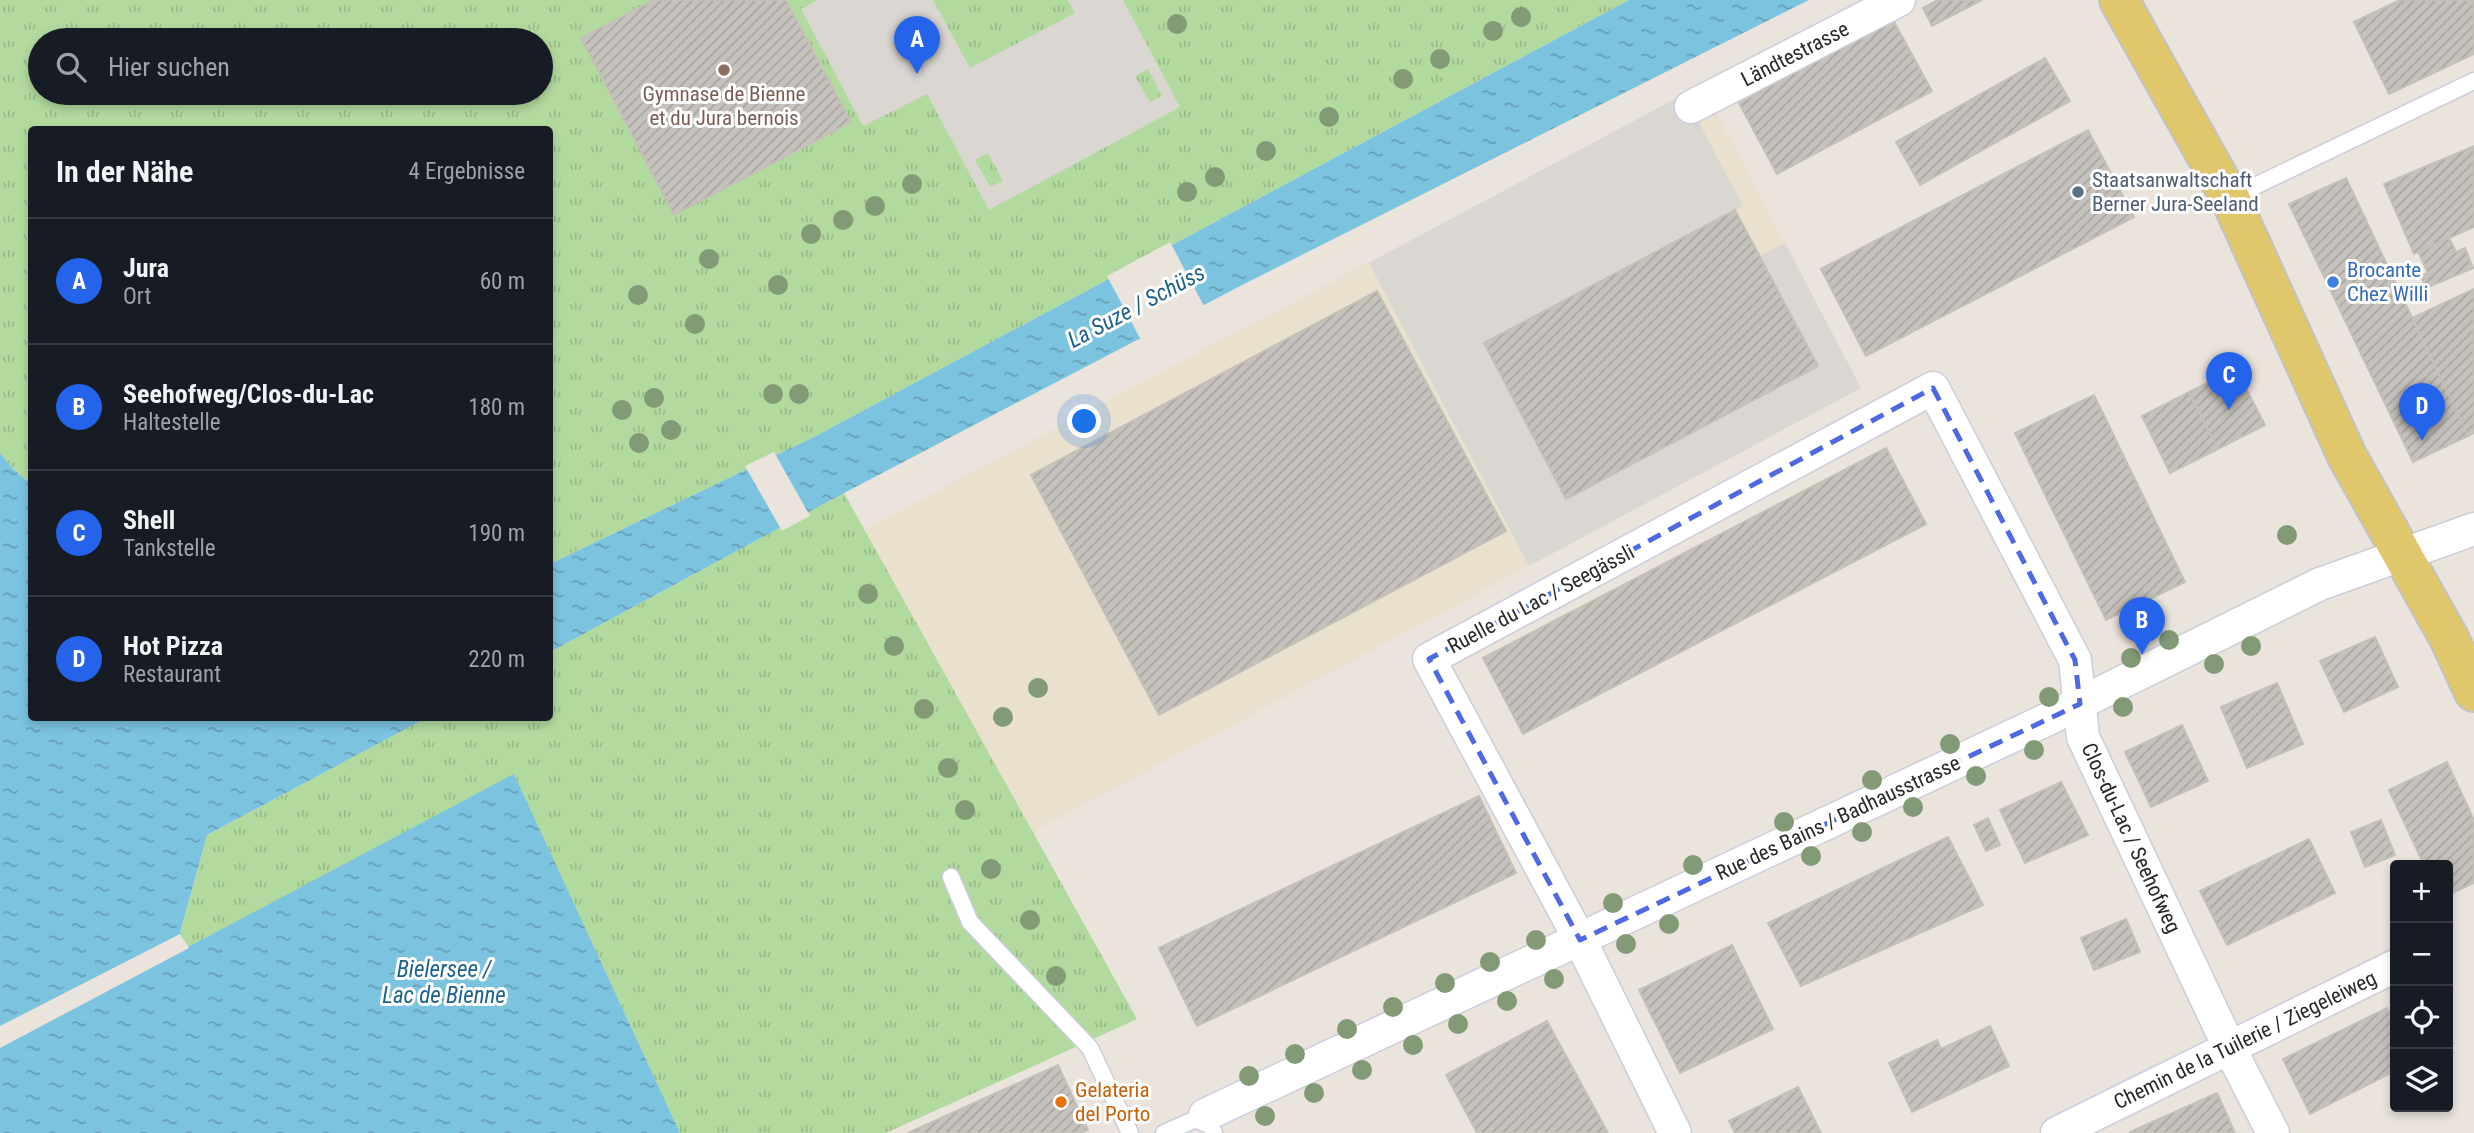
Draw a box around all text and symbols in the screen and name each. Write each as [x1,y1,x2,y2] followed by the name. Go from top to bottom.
[894,16,940,74] pin: A
[1737,17,1853,91] street label: Ländtestrasse
[28,28,553,105] search box
[52,48,90,86] icon: search
[108,52,230,82] text: Hier suchen
[716,62,732,78] marker: Gymnase de Bienne et du Jura bernois
[643,82,806,130] place label: Gymnase de Bienne et du Jura bernois
[56,154,193,189] text: In der Nähe
[408,158,525,185] text: 4 Ergebnisse
[2092,168,2259,216] place label: Staatsanwaltschaft Berner Jura-Seeland
[2070,184,2086,200] marker: Staatsanwaltschaft Berner Jura-Seeland
[123,253,169,283] text: Jura
[2347,258,2428,306] place label: Brocante Chez Willi
[1063,259,1209,354] water label: La Suze / Schüss
[72,268,86,295] text: A
[480,268,525,295] text: 60 m
[2325,274,2341,290] marker: Brocante Chez Willi
[123,283,151,310] text: Ort
[2206,352,2252,410] pin: C
[123,379,374,409] text: Seehofweg/Clos-du-Lac
[2399,383,2445,441] pin: D
[73,394,85,421] text: B
[468,394,525,421] text: 180 m
[1067,404,1101,438] your location
[123,409,221,436] text: Haltestelle
[123,505,175,535] text: Shell
[72,520,86,547] text: C
[468,520,525,547] text: 190 m
[123,535,216,562] text: Tankstelle
[1444,540,1638,658] street label: Ruelle du Lac / Seegässli
[2119,597,2165,655] pin: B
[123,631,223,661] text: Hot Pizza
[73,646,86,673] text: D
[468,646,525,673] text: 220 m
[123,661,221,688] text: Restaurant
[2076,739,2186,937] street label: Clos-du-Lac / Seehofweg
[1712,751,1964,885] street label: Rue des Bains / Badhausstrasse
[2390,860,2453,1112] map controls
[2390,860,2453,923] button: +
[2390,923,2453,986] button: −
[382,956,506,1009] water label: Bielersee / Lac de Bienne
[2110,966,2380,1114] street label: Chemin de la Tuilerie / Ziegeleiweg
[2390,986,2453,1049] button: locate
[2390,1049,2453,1112] button: layers
[1075,1078,1150,1126] place label: Gelateria del Porto
[1053,1094,1069,1110] marker: Gelateria del Porto

